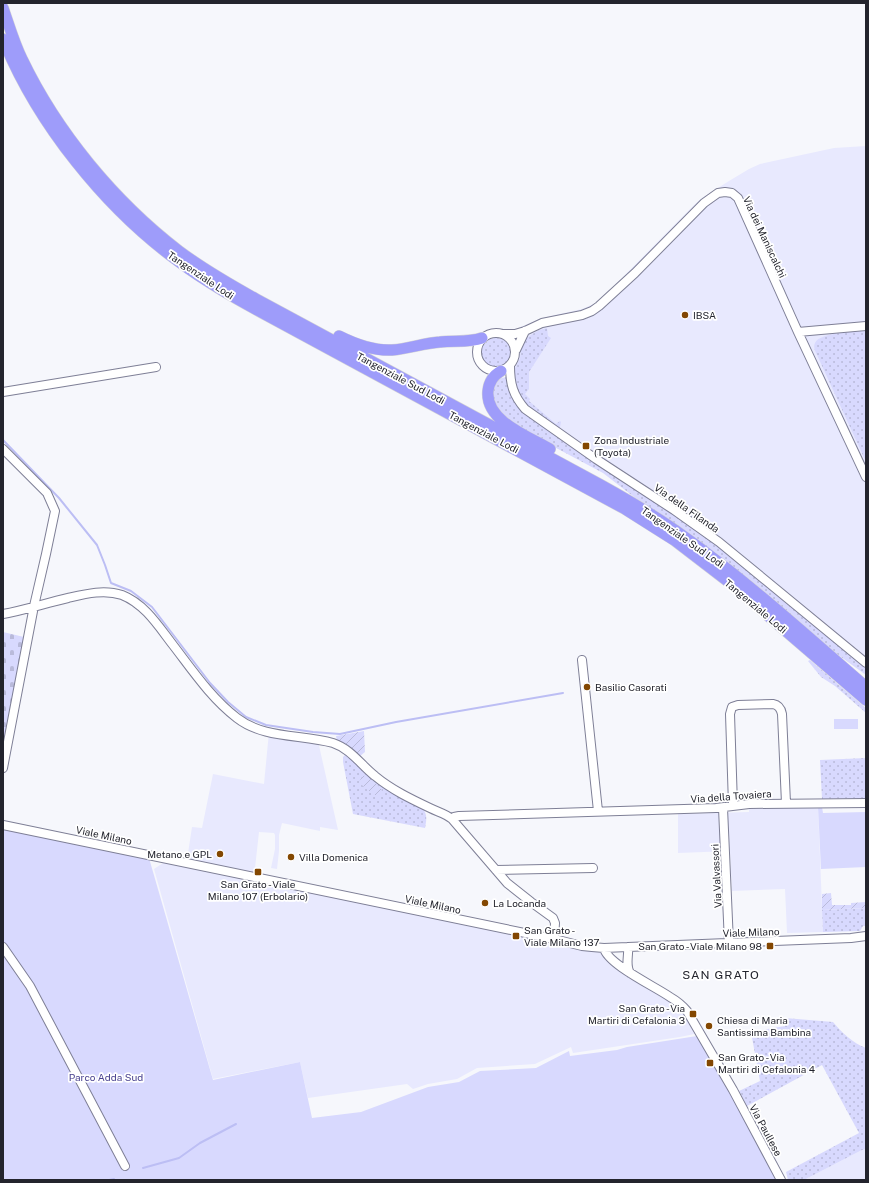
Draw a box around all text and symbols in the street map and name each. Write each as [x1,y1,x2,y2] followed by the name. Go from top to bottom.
[741,194,789,280] street label: Via dei Maniscalchi
[166,248,236,302] street label: Tangenziale Lodi
[693,309,716,321] place label: IBSA
[680,310,690,320] marker: IBSA
[355,350,447,406] street label: Tangenziale Sud Lodi
[447,409,521,455] street label: Tangenziale Lodi
[594,434,669,458] place label: Zona Industriale (Toyota)
[581,441,591,451] marker: Zona Industriale (Toyota)
[652,481,722,535] street label: Via della Filanda
[639,504,727,570] street label: Tangenziale Sud Lodi
[722,577,790,635] street label: Tangenziale Lodi
[595,681,667,693] place label: Basilio Casorati
[582,682,592,692] marker: Basilio Casorati
[690,787,772,805] street label: Via della Tovaiera
[75,823,133,847] street label: Viale Milano
[708,844,724,908] street label: Via Valvassori
[147,848,212,860] place label: Metano e GPL
[215,849,225,859] marker: Metano e GPL
[299,851,368,863] place label: Villa Domenica
[286,852,296,862] marker: Villa Domenica
[253,867,263,877] marker: San Grato - Viale Milano 107 (Erbolario)
[208,878,308,902] place label: San Grato - Viale Milano 107 (Erbolario)
[404,892,462,916] street label: Viale Milano
[493,897,546,909] place label: La Locanda
[480,898,490,908] marker: La Locanda
[524,924,599,948] place label: San Grato - Viale Milano 137
[722,925,780,939] street label: Viale Milano
[511,931,521,941] marker: San Grato - Viale Milano 137
[638,940,762,952] place label: San Grato - Viale Milano 98
[765,941,775,951] marker: San Grato - Viale Milano 98
[682,968,760,982] district label: SAN GRATO
[588,1002,685,1026] place label: San Grato - Via Martiri di Cefalonia 3
[688,1009,698,1019] marker: San Grato - Via Martiri di Cefalonia 3
[717,1014,811,1038] place label: Chiesa di Maria Santissima Bambina
[704,1021,714,1031] marker: Chiesa di Maria Santissima Bambina
[718,1051,815,1075] place label: San Grato - Via Martiri di Cefalonia 4
[705,1058,715,1068] marker: San Grato - Via Martiri di Cefalonia 4
[69,1071,143,1083] park label: Parco Adda Sud
[747,1102,785,1158] street label: Via Paullese

